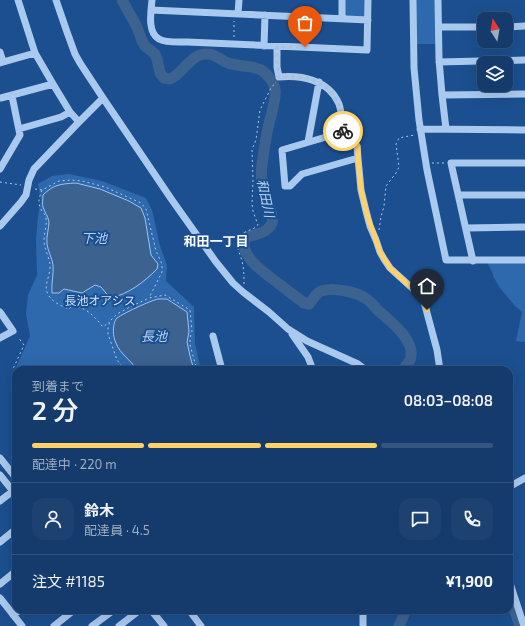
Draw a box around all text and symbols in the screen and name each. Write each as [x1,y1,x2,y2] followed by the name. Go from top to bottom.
[288,6,322,47] pin
[294,12,316,34] icon: bag
[477,12,513,48] north arrow
[477,12,513,92] map controls
[477,56,513,92] button: layers
[323,111,363,151] courier
[332,120,354,142] icon: bike
[254,177,278,221] water label: 和田川
[81,230,109,246] water label: 下池
[183,233,249,249] district label: 和田一丁目
[410,269,444,310] pin
[416,275,438,297] icon: home
[64,293,136,307] park label: 長池オアシス
[141,328,169,344] water label: 長池
[32,378,84,394] text: 到着まで
[404,391,493,409] text: 08:03–08:08
[32,394,79,425] text: 2 分
[32,456,117,472] text: 配達中 · 220 m
[32,498,74,540] button: person
[399,498,441,540] button: chat
[451,498,493,540] button: phone
[84,501,114,519] text: 鈴木
[84,522,150,538] text: 配達員 · 4.5
[32,572,105,590] text: 注文 #1185
[445,572,493,590] text: ¥1,900

